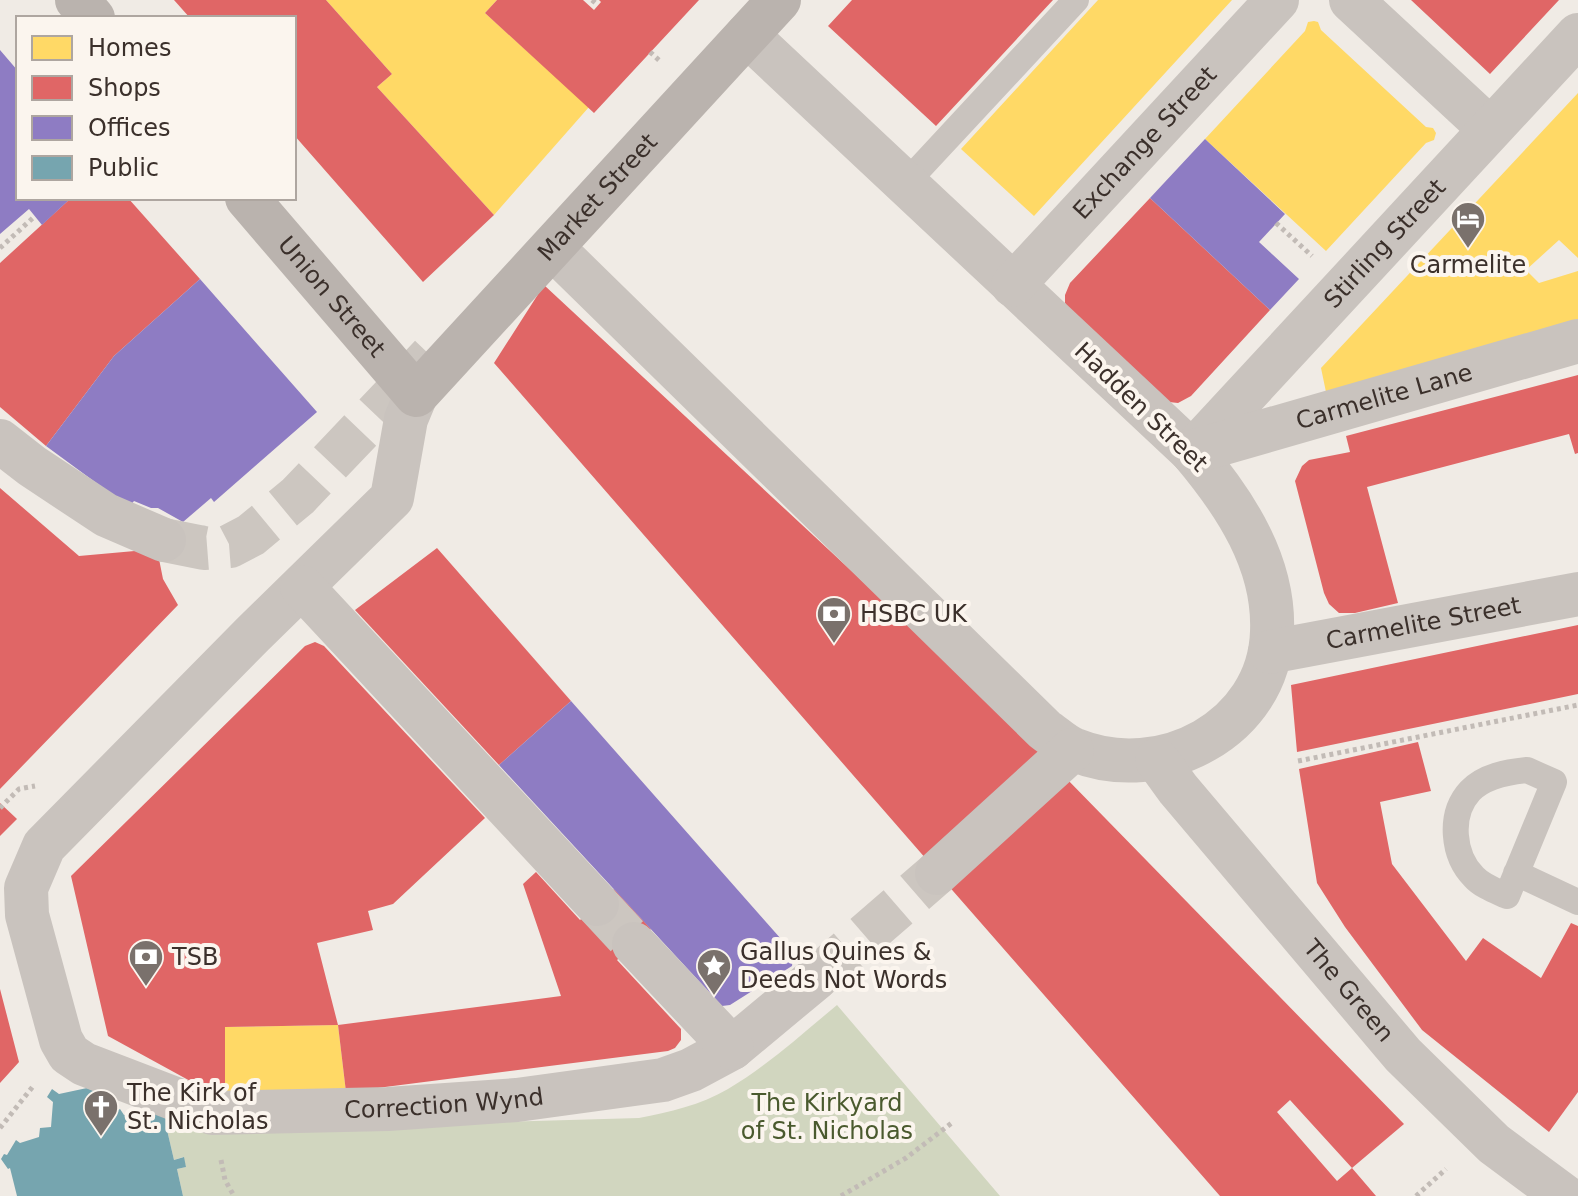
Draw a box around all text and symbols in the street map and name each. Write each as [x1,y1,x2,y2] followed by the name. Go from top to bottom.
[16,16,296,200] legend
[88,34,171,62] text: Homes
[1067,61,1222,225] street label: Exchange Street
[88,74,161,102] text: Shops
[88,114,171,142] text: Offices
[532,128,663,267] street label: Market Street
[88,154,159,182] text: Public
[1318,173,1451,314] street label: Stirling Street
[1449,200,1487,250] hotel icon: Carmelite
[272,231,391,363] street label: Union Street
[1410,251,1526,279] place label: Carmelite
[1069,337,1213,477] street label: Hadden Street
[1293,358,1476,435] street label: Carmelite Lane
[1324,591,1523,655] street label: Carmelite Street
[815,595,853,645] bank icon: HSBC UK
[860,600,968,628] place label: HSBC UK
[1297,933,1400,1047] street label: The Green
[127,938,165,988] bank icon: TSB
[740,938,947,994] place label: Gallus Quines & Deeds Not Words
[171,943,218,971] place label: TSB
[695,947,733,997] place icon: Gallus Quines & Deeds Not Words
[126,1079,269,1135] place label: The Kirk of St. Nicholas
[344,1083,545,1124] street label: Correction Wynd
[82,1088,120,1138] church icon: The Kirk of St. Nicholas
[741,1089,913,1145] park label: The Kirkyard of St. Nicholas

